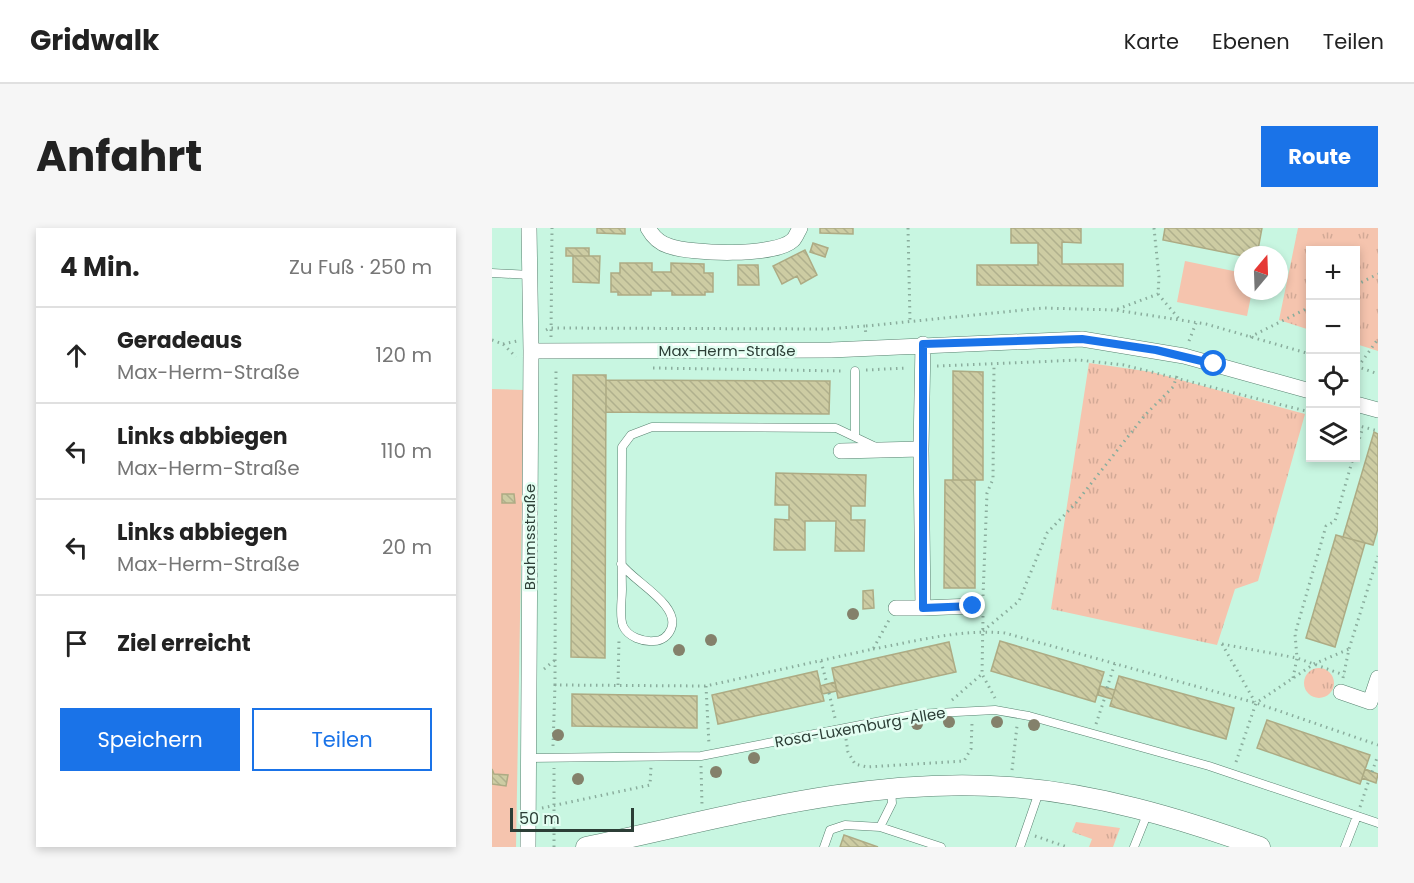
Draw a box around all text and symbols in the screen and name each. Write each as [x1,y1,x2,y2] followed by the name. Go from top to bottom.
[30,21,159,60] text: Gridwalk
[1124,27,1179,56] text: Karte
[1212,27,1290,56] text: Ebenen
[1323,27,1384,56] text: Teilen
[1261,126,1378,187] button: Route
[36,127,202,186] text: Anfahrt
[1234,246,1288,300] north arrow
[1306,246,1360,462] map controls
[1306,246,1360,300] button: +
[60,249,140,285] text: 4 Min.
[289,253,432,281] text: Zu Fuß · 250 m
[1306,300,1360,354] button: −
[117,325,242,356] text: Geradeaus
[60,339,93,372] icon: ahead
[658,340,796,361] street label: Max-Herm-Straße
[376,341,432,369] text: 120 m
[1200,350,1226,376] route start
[1306,354,1360,408] button: locate
[117,358,300,386] text: Max-Herm-Straße
[1306,408,1360,462] button: layers
[117,421,288,452] text: Links abbiegen
[60,435,93,468] icon: left
[381,437,432,465] text: 110 m
[117,454,300,482] text: Max-Herm-Straße
[519,484,540,590] street label: Brahmsstraße
[117,517,288,548] text: Links abbiegen
[60,531,93,564] icon: left
[382,533,432,561] text: 20 m
[117,550,300,578] text: Max-Herm-Straße
[959,592,985,618] route end
[60,627,93,660] icon: arrive
[117,628,251,659] text: Ziel erreicht
[773,702,947,752] street label: Rosa-Luxemburg-Allee
[60,708,240,771] button: Speichern
[252,708,432,771] button: Teilen
[510,805,634,832] scale bar
[519,807,560,830] text: 50 m

